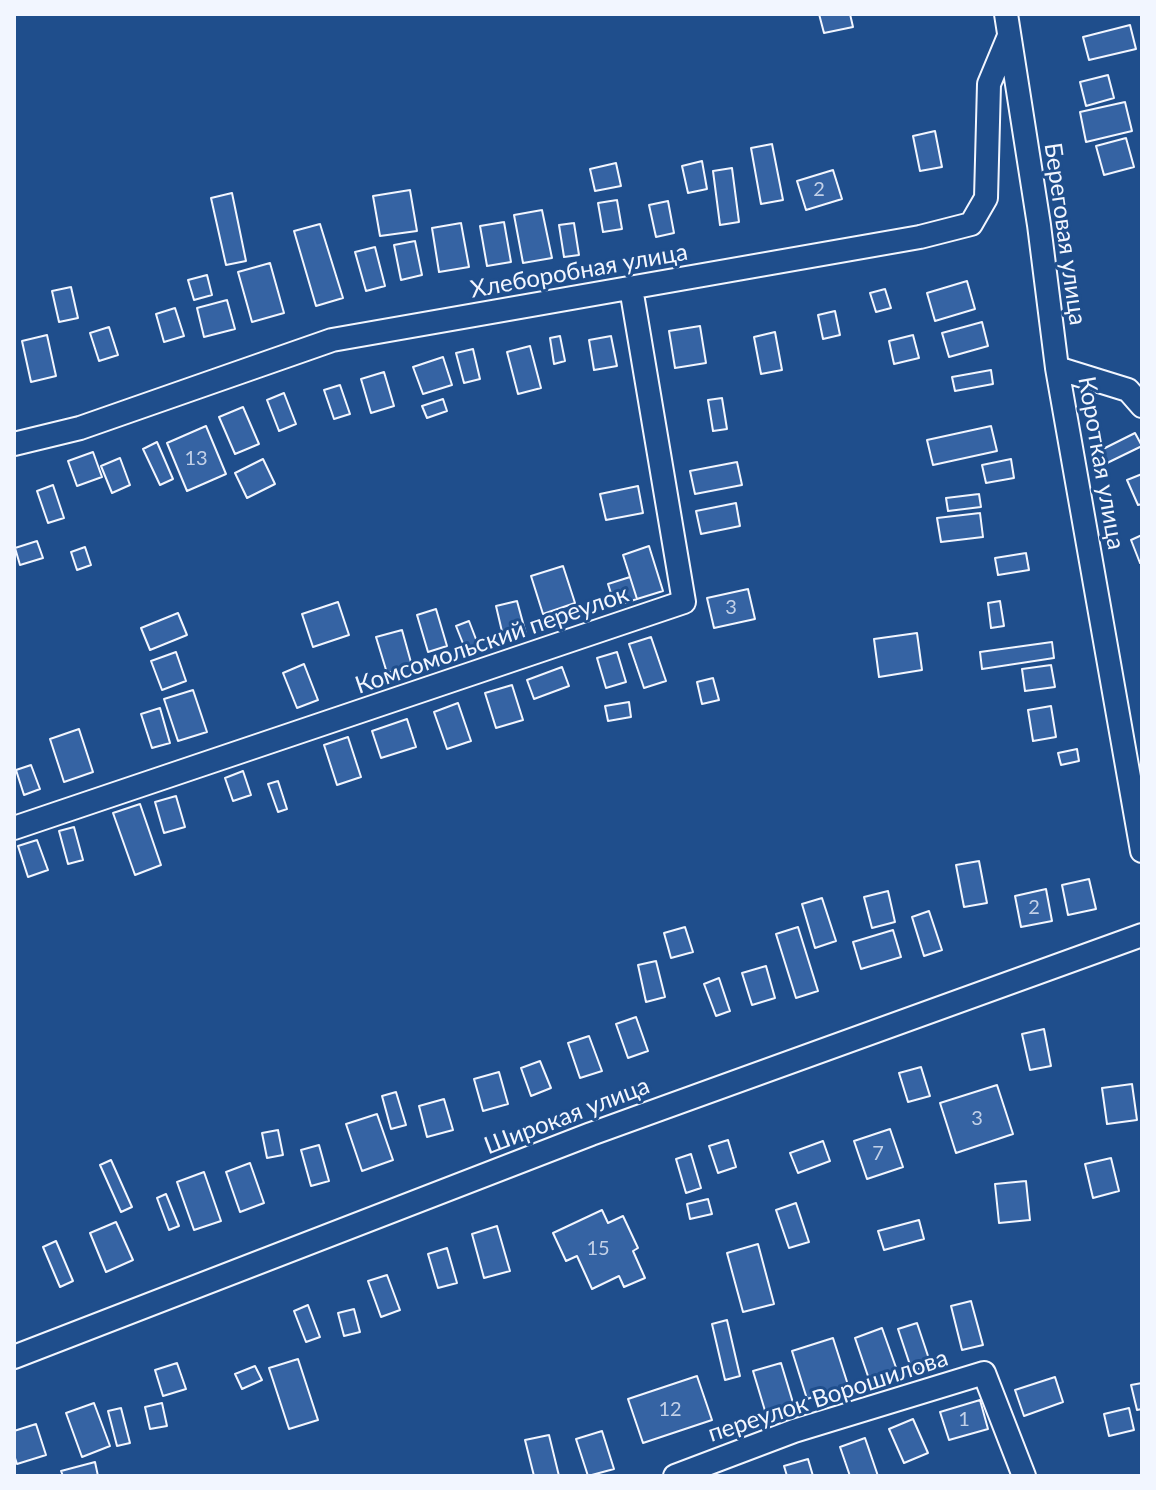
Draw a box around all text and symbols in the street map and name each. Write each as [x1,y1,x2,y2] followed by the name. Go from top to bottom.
[1038,141,1092,327] street label: Береговая улица
[813,178,825,202] house number: 2
[468,238,690,304] street label: Хлеборобная улица
[1072,374,1130,552] street label: Короткая улица
[184,447,208,471] house number: 13
[352,580,632,700] street label: Комсомольский переулок
[725,596,737,620] house number: 3
[1028,896,1040,920] house number: 2
[480,1071,654,1161] street label: Широкая улица
[971,1107,983,1131] house number: 3
[872,1142,884,1166] house number: 7
[586,1237,610,1261] house number: 15
[704,1344,952,1448] street label: переулок Ворошилова
[658,1398,682,1422] house number: 12
[958,1408,970,1432] house number: 1

